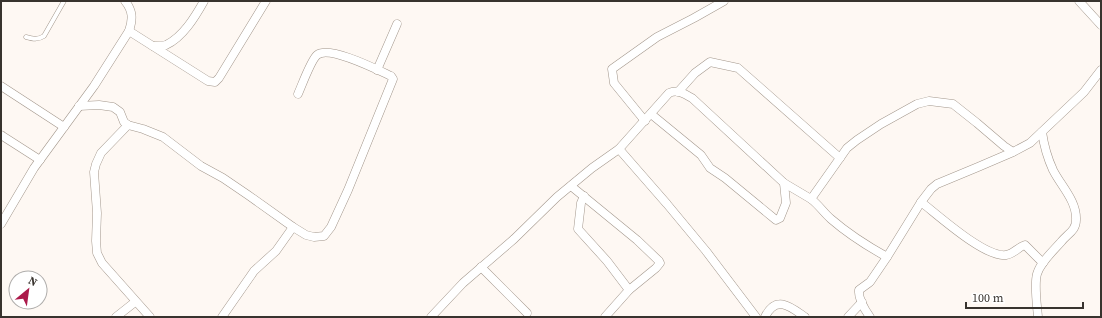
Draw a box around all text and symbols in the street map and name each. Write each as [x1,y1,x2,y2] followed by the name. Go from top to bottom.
[8,270,48,310] north arrow
[25,273,40,290] text: N
[966,284,1083,310] scale bar
[972,290,1004,306] text: 100 m

